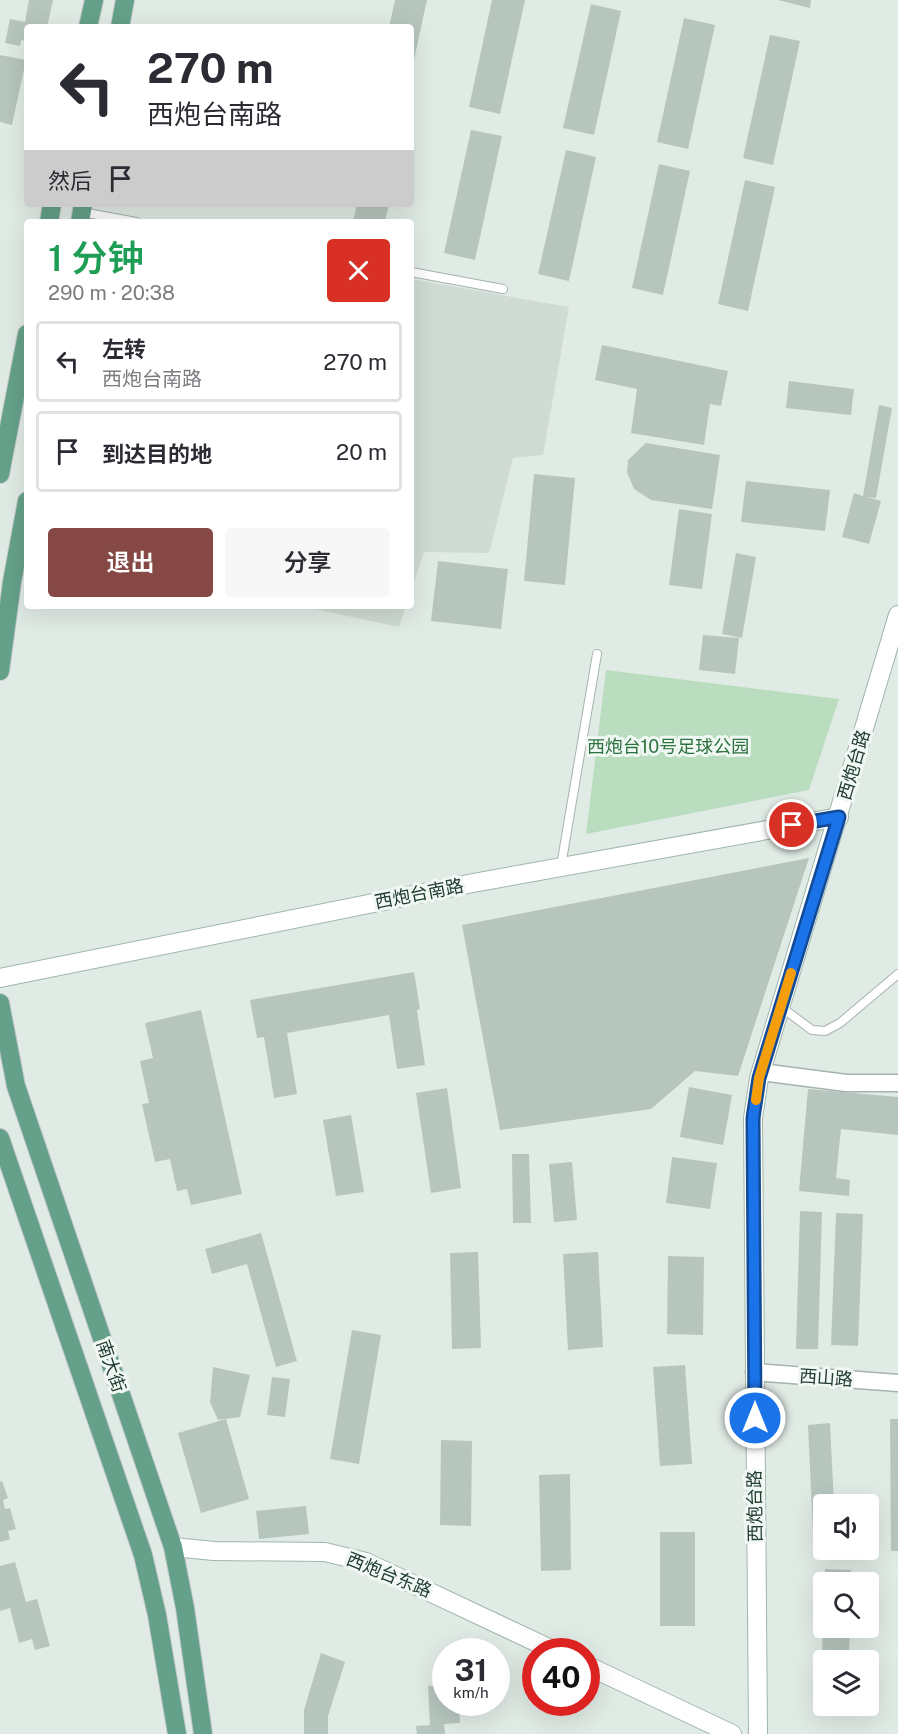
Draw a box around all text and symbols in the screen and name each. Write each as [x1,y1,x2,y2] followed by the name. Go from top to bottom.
[147,43,274,92] text: 270 m
[48,48,126,126] icon: left
[147,98,282,130] text: 西炮台南路
[104,162,137,195] icon: arrive
[48,168,92,194] text: 然后
[48,237,143,279] text: 1 分钟
[327,239,390,302] button: close
[48,281,175,305] text: 290 m · 20:38
[102,336,146,362] text: 左转
[51,345,84,378] icon: left
[323,349,387,375] text: 270 m
[102,367,202,391] text: 西炮台南路
[51,435,84,468] icon: arrive
[336,439,387,465] text: 20 m
[102,441,212,467] text: 到达目的地
[48,528,213,597] button: 退出
[225,528,390,597] button: 分享
[834,727,874,802] street label: 西炮台路
[587,736,749,757] park label: 西炮台10号足球公园
[766,799,817,850] pin
[775,808,808,841] icon: arrive
[373,875,465,912] street label: 西炮台南路
[93,1337,130,1395] street label: 南大街
[798,1365,854,1390] street label: 西山路
[723,1386,787,1450] position arrow
[743,1470,766,1542] street label: 西炮台路
[813,1494,879,1716] map controls
[813,1494,879,1560] button: sound
[344,1548,435,1601] street label: 西炮台东路
[813,1572,879,1638] button: search
[522,1638,600,1716] speed limit sign: 40
[813,1650,879,1716] button: layers
[455,1652,487,1688] text: 31
[453,1684,489,1701] text: km/h

